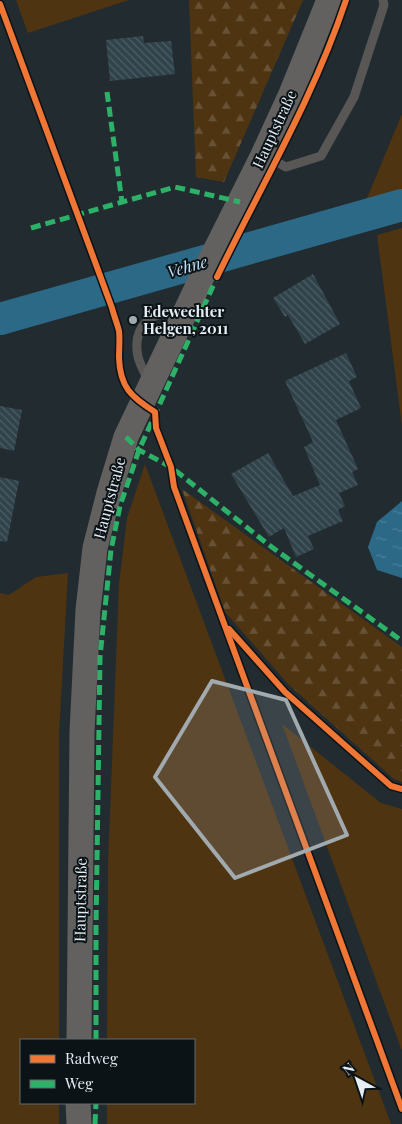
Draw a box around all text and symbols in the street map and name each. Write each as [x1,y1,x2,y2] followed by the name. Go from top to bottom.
[247,87,301,171] street label: Hauptstraße
[164,250,210,282] water label: Vehne
[143,301,228,338] place label: Edewechter Helgen, 2011
[127,314,139,326] marker: Edewechter Helgen, 2011
[88,455,130,541] street label: Hauptstraße
[69,858,91,942] street label: Hauptstraße
[20,1039,195,1104] legend
[65,1048,118,1068] text: Radweg
[332,1054,382,1104] north arrow
[338,1058,358,1079] text: N
[64,1073,93,1093] text: Weg

